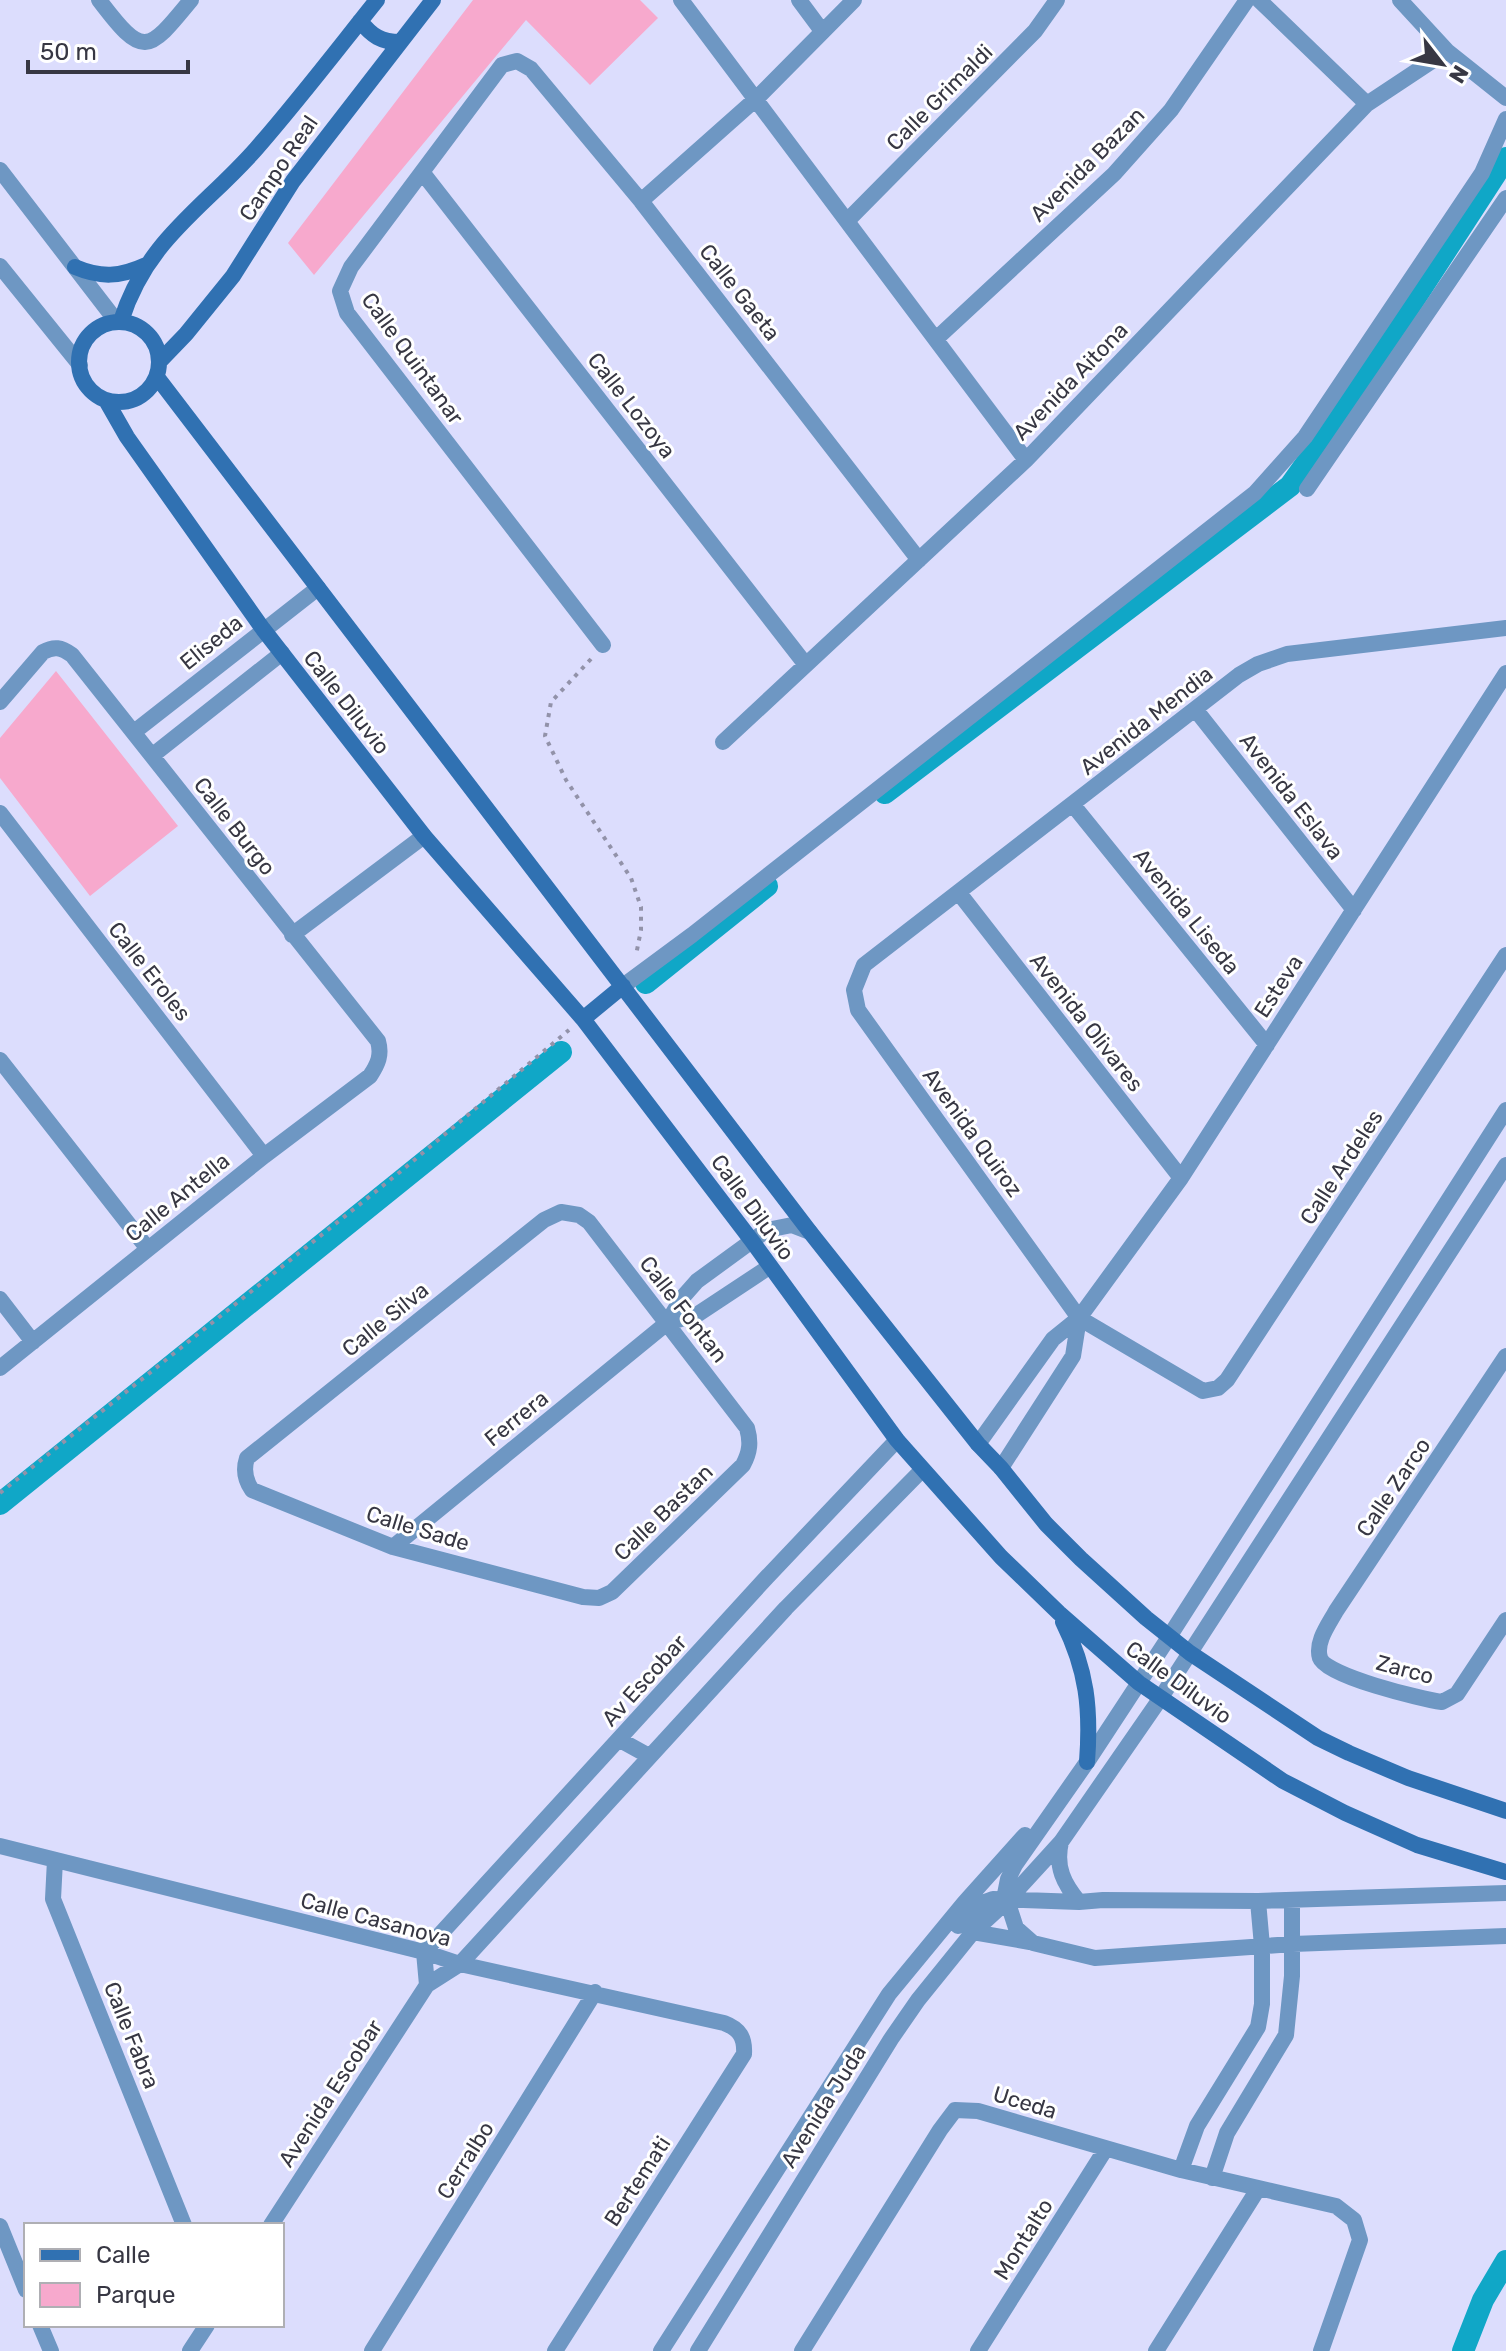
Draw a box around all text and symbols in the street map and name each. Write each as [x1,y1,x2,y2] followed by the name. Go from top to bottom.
[28,24,188,74] scale bar
[1402,24,1482,104] north arrow
[40,38,97,66] text: 50 m
[881,39,998,156] street label: Calle Grimaldi
[1443,60,1474,88] text: N
[1024,101,1150,227] street label: Avenida Bazan
[233,110,324,226] street label: Campo Real
[693,239,786,346] street label: Calle Gaeta
[356,287,470,430] street label: Calle Quintanar
[1007,317,1133,446] street label: Avenida Aitona
[582,347,681,464] street label: Calle Lozoya
[175,609,248,676] street label: Eliseda
[298,645,396,760] street label: Calle Diluvio
[1075,660,1218,781] street label: Avenida Mendia
[1234,728,1349,865] street label: Avenida Eslava
[188,772,281,881] street label: Calle Burgo
[1128,843,1246,980] street label: Avenida Liseda
[103,916,197,1026] street label: Calle Eroles
[1024,948,1149,1097] street label: Avenida Olivares
[1248,950,1309,1023] street label: Esteva
[917,1063,1028,1202] street label: Avenida Quiroz
[1294,1105,1389,1230] street label: Calle Ardeles
[120,1147,235,1248] street label: Calle Antella
[705,1149,800,1266] street label: Calle Diluvio
[634,1251,734,1368] street label: Calle Fontan
[337,1276,434,1362] street label: Calle Silva
[479,1385,554,1452] street label: Ferrera
[1350,1433,1436,1542] street label: Calle Zarco
[608,1458,719,1566] street label: Calle Bastan
[363,1500,473,1557] street label: Calle Sade
[596,1628,693,1732] street label: Av Escobar
[1120,1635,1237,1730] street label: Calle Diluvio
[1373,1649,1437,1690] street label: Zarco
[298,1886,454,1953] street label: Calle Casanova
[98,1978,165,2093] street label: Calle Fabra
[273,2014,388,2172] street label: Avenida Escobar
[775,2040,872,2173] street label: Avenida Juda
[990,2080,1060,2125] street label: Uceda
[431,2116,500,2204] street label: Cerralbo
[598,2131,676,2231] street label: Bertemati
[988,2194,1059,2285] street label: Montalto
[24,2223,284,2327] legend
[96,2241,150,2269] text: Calle
[96,2281,175,2309] text: Parque

